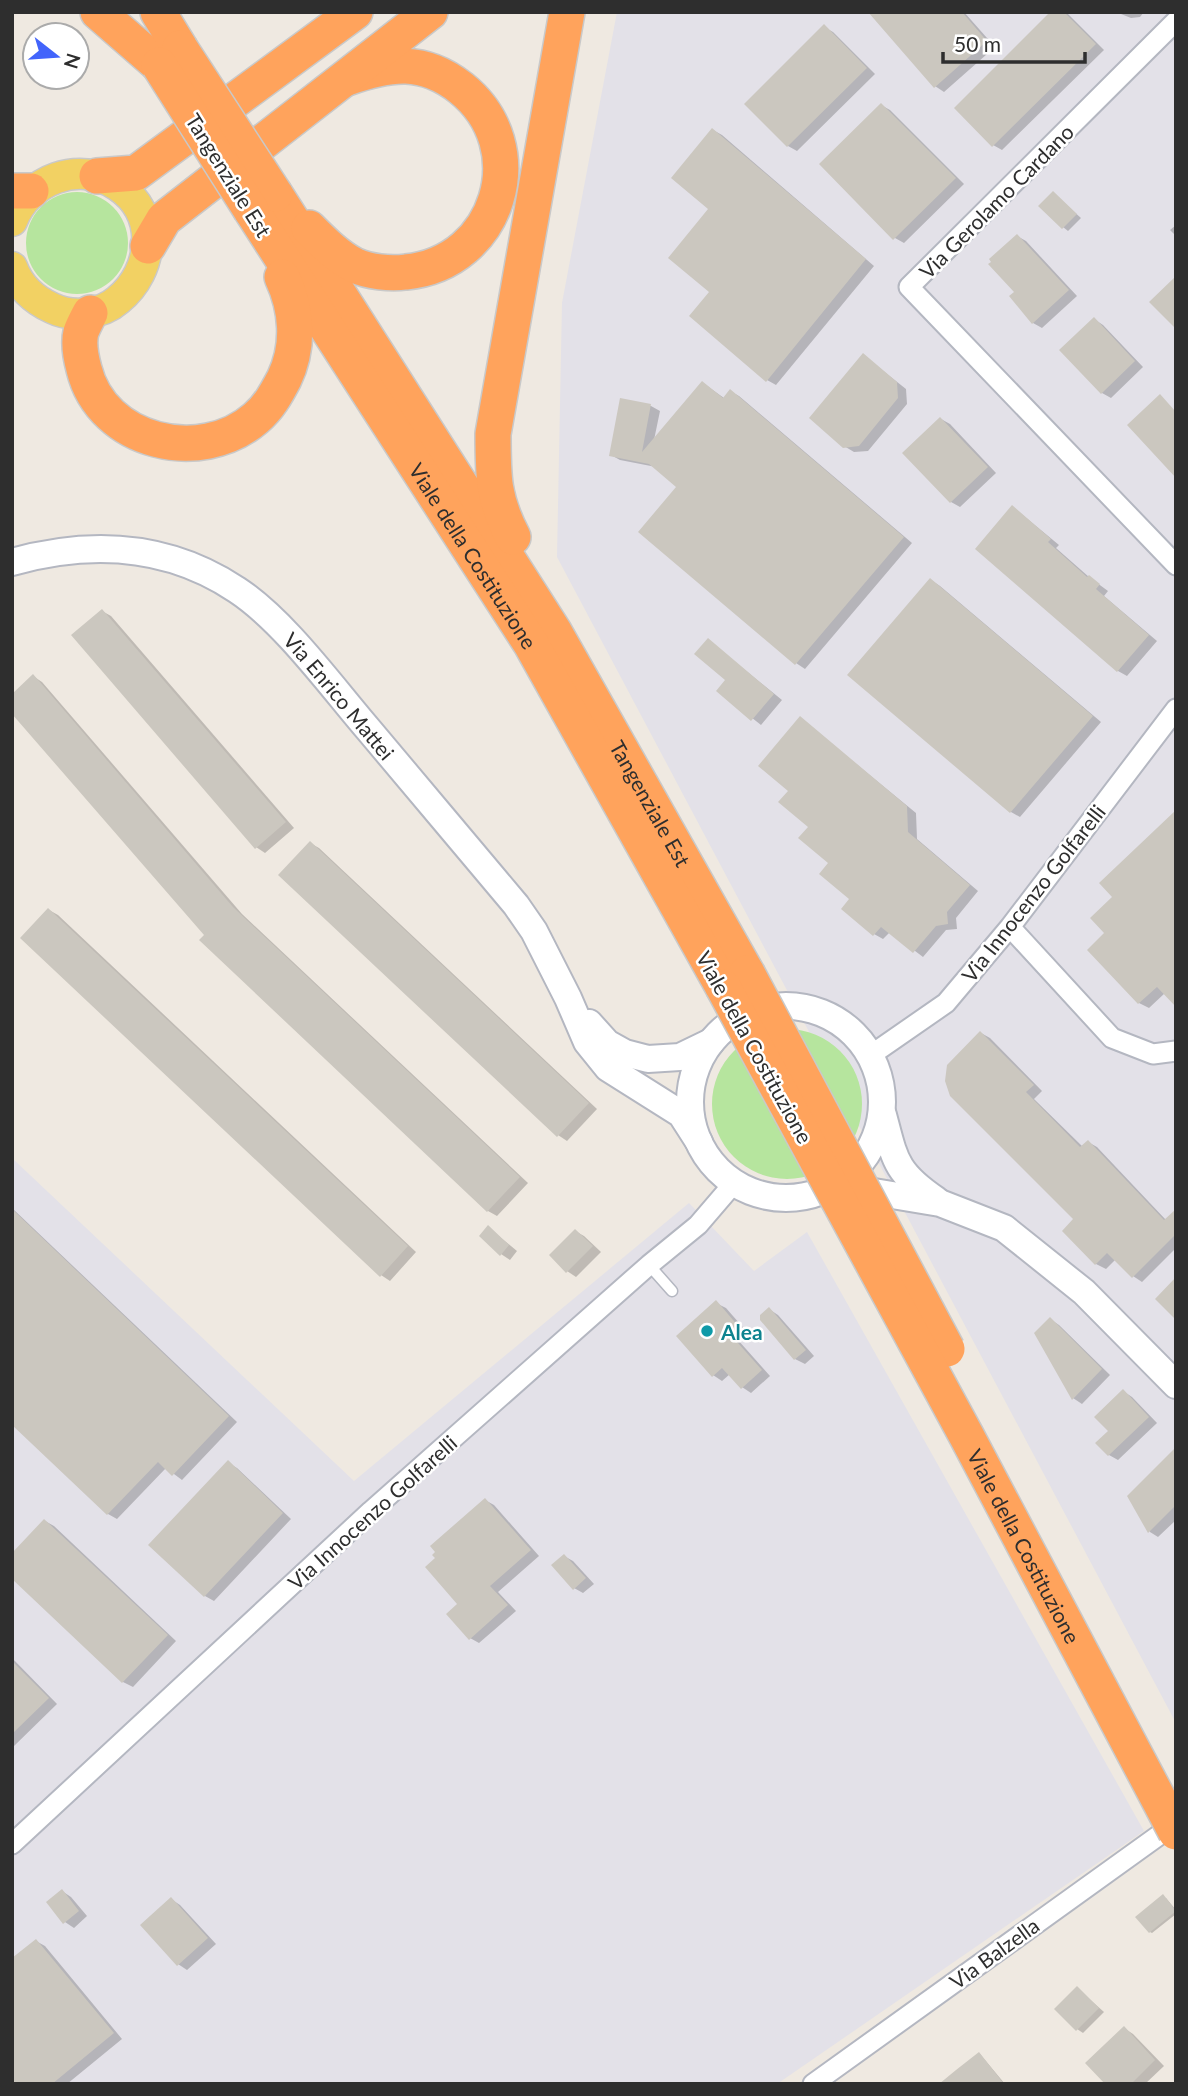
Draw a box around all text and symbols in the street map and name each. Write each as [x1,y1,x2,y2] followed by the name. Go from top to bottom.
[21,21,91,91] north arrow
[943,21,1085,65] scale bar
[954,31,1001,56] text: 50 m
[60,51,86,71] text: N
[181,109,277,242] street label: Tangenziale Est
[914,119,1078,283] street label: Via Gerolamo Cardano
[405,458,543,653] street label: Viale della Costituzione
[279,627,400,764] street label: Via Enrico Mattei
[606,736,697,871] street label: Tangenziale Est
[956,799,1110,987] street label: Via Innocenzo Golfarelli
[692,947,818,1147] street label: Viale della Costituzione
[720,1319,763,1344] place label: Alea
[699,1323,715,1339] marker: Alea
[282,1430,462,1594] street label: Via Innocenzo Golfarelli
[963,1444,1086,1647] street label: Viale della Costituzione
[944,1912,1044,1994] street label: Via Balzella

